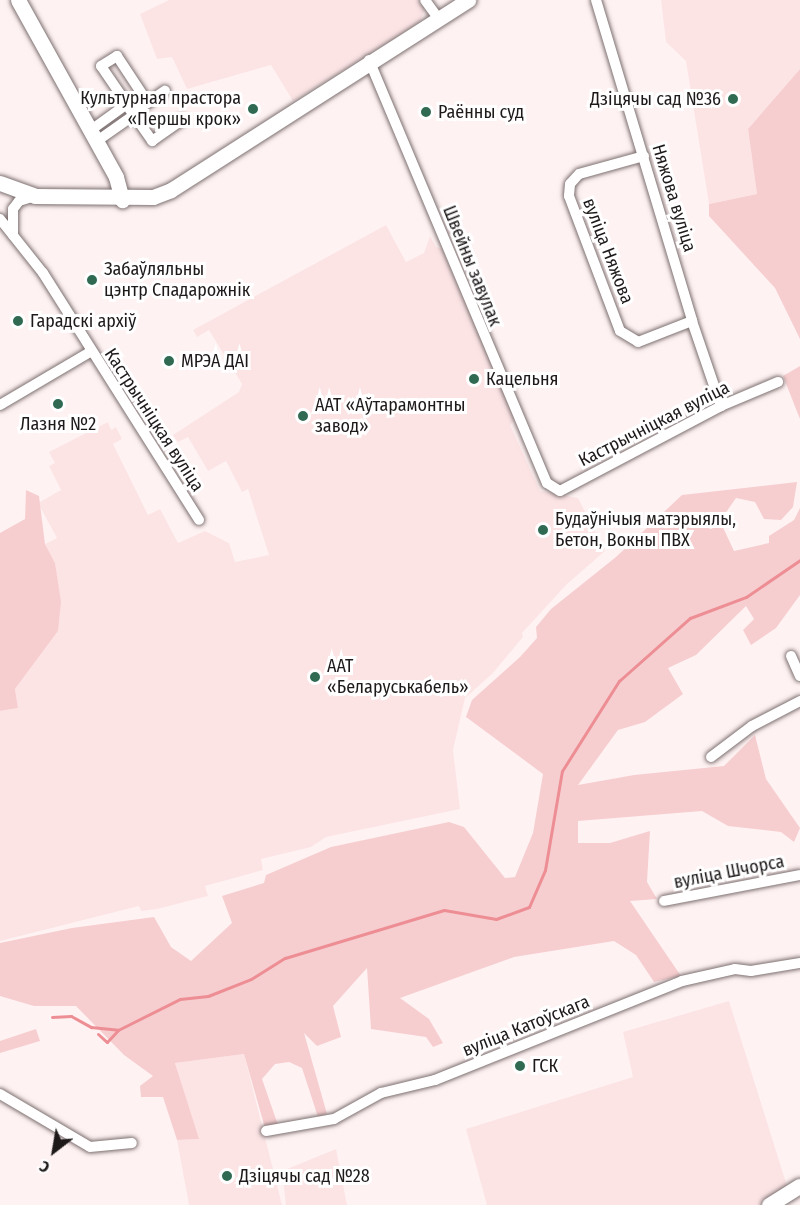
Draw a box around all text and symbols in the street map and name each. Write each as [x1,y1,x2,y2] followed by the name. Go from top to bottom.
[80,88,241,130] place label: Культурная прастора «Першы крок»
[590,88,721,110] place label: Дзіцячы сад №36
[726,92,740,106] marker: Дзіцячы сад №36
[438,101,524,123] place label: Раённы суд
[246,102,260,116] marker: Культурная прастора «Першы крок»
[419,105,433,119] marker: Раённы суд
[647,142,701,254] street label: Няжова вуліца
[578,195,638,307] street label: вуліца Няжова
[438,203,506,329] street label: Швейны завулак
[104,259,250,302] place label: Забаўляльны цэнтр Спадарожнік
[85,273,99,287] marker: Забаўляльны цэнтр Спадарожнік
[30,310,136,332] place label: Гарадскі архіў
[11,314,25,328] marker: Гарадскі архіў
[100,344,208,496] street label: Кастрычніцкая вуліца
[181,350,249,372] place label: МРЭА ДАІ
[162,354,176,368] marker: МРЭА ДАІ
[486,368,558,390] place label: Кацельня
[467,372,481,386] marker: Кацельня
[575,377,733,471] street label: Кастрычніцкая вуліца
[315,395,465,438] place label: ААТ «Аўтарамонтны завод»
[51,397,65,411] marker: Лазня №2
[296,409,310,423] marker: ААТ «Аўтарамонтны завод»
[20,413,96,435] place label: Лазня №2
[555,509,736,552] place label: Будаўнічыя матэрыялы, Бетон, Вокны ПВХ
[536,523,550,537] marker: Будаўнічыя матэрыялы, Бетон, Вокны ПВХ
[327,656,469,698] place label: ААТ «Беларуськабель»
[308,670,322,684] marker: ААТ «Беларуськабель»
[672,851,786,893] street label: вуліца Шчорса
[459,991,593,1061] street label: вуліца Катоўскага
[532,1055,558,1077] place label: ГСК
[513,1059,527,1073] marker: ГСК
[24,1121,84,1181] north arrow
[36,1157,53,1177] text: С
[239,1165,370,1187] place label: Дзіцячы сад №28
[220,1169,234,1183] marker: Дзіцячы сад №28

